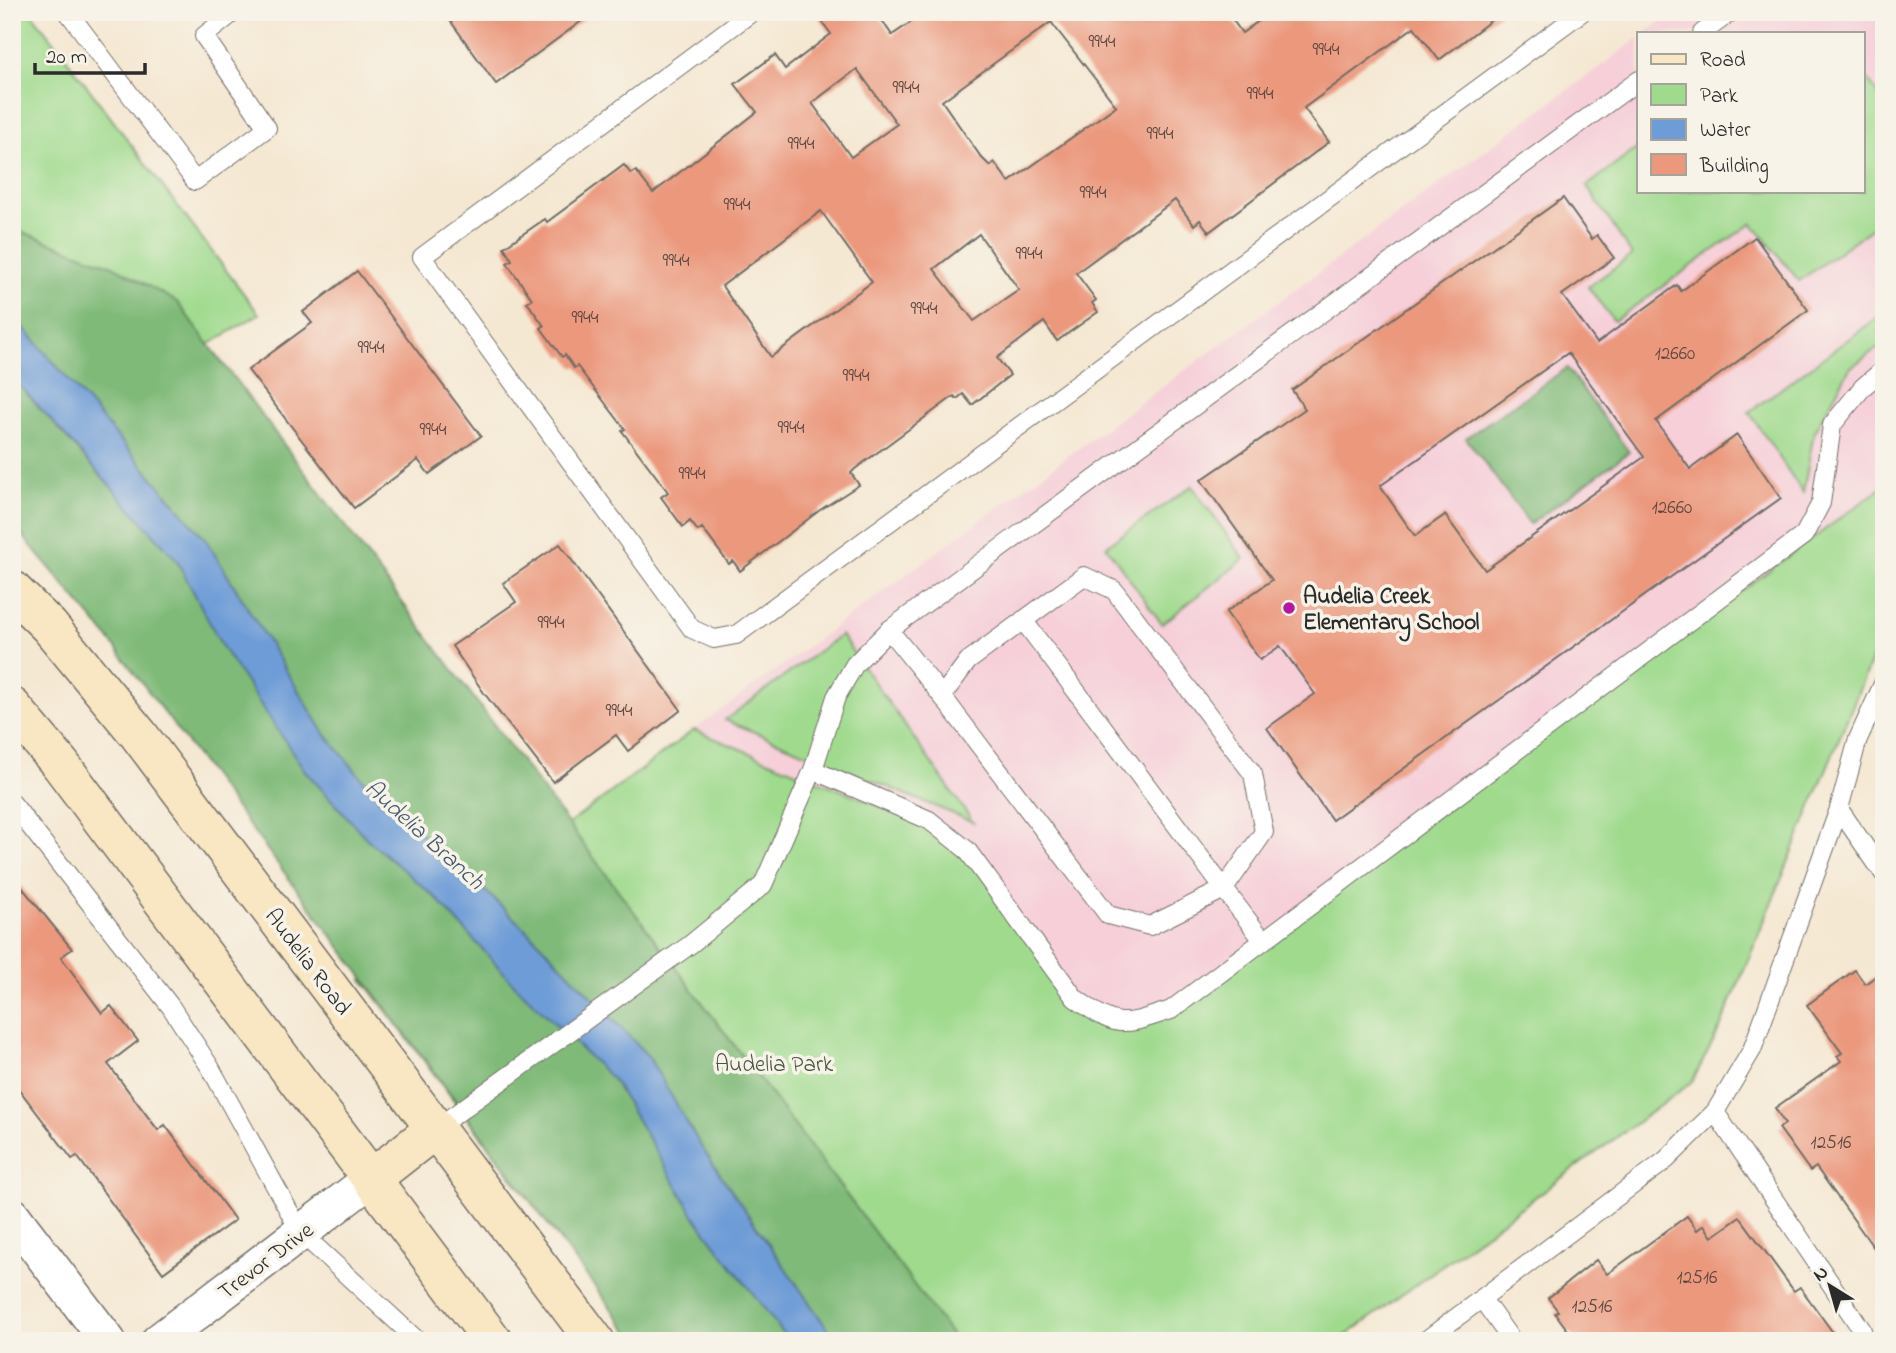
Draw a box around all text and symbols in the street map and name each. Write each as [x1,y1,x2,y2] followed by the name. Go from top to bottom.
[1088,29,1116,56] house number: 9944
[35,32,145,76] scale bar
[1637,32,1864,192] legend
[1312,37,1340,64] house number: 9944
[46,43,87,73] text: 20 m
[1700,46,1746,76] text: Road
[892,75,920,102] house number: 9944
[1246,81,1274,108] house number: 9944
[1700,82,1739,112] text: Park
[1700,116,1751,146] text: Water
[1146,121,1174,148] house number: 9944
[787,131,815,158] house number: 9944
[1699,152,1769,184] text: Building
[1079,180,1107,207] house number: 9944
[723,192,751,219] house number: 9944
[1015,241,1043,268] house number: 9944
[662,248,690,275] house number: 9944
[910,296,938,323] house number: 9944
[571,305,599,332] house number: 9944
[357,335,385,362] house number: 9944
[1655,341,1695,368] house number: 12660
[842,363,870,390] house number: 9944
[777,415,805,442] house number: 9944
[419,417,447,444] house number: 9944
[678,461,706,488] house number: 9944
[1652,495,1692,522] house number: 12660
[1303,581,1480,642] place label: Audelia Creek Elementary School
[1281,600,1297,616] marker: Audelia Creek Elementary School
[537,610,565,637] house number: 9944
[605,698,633,725] house number: 9944
[356,773,491,900] water label: Audelia Branch
[256,902,358,1023] street label: Audelia Road
[715,1049,834,1082] park label: Audelia Park
[1811,1130,1851,1157] house number: 12516
[212,1215,322,1309] street label: Trevor Drive
[1794,1252,1864,1322] north arrow
[1808,1260,1835,1289] text: N
[1677,1265,1717,1292] house number: 12516
[1572,1294,1612,1321] house number: 12516

